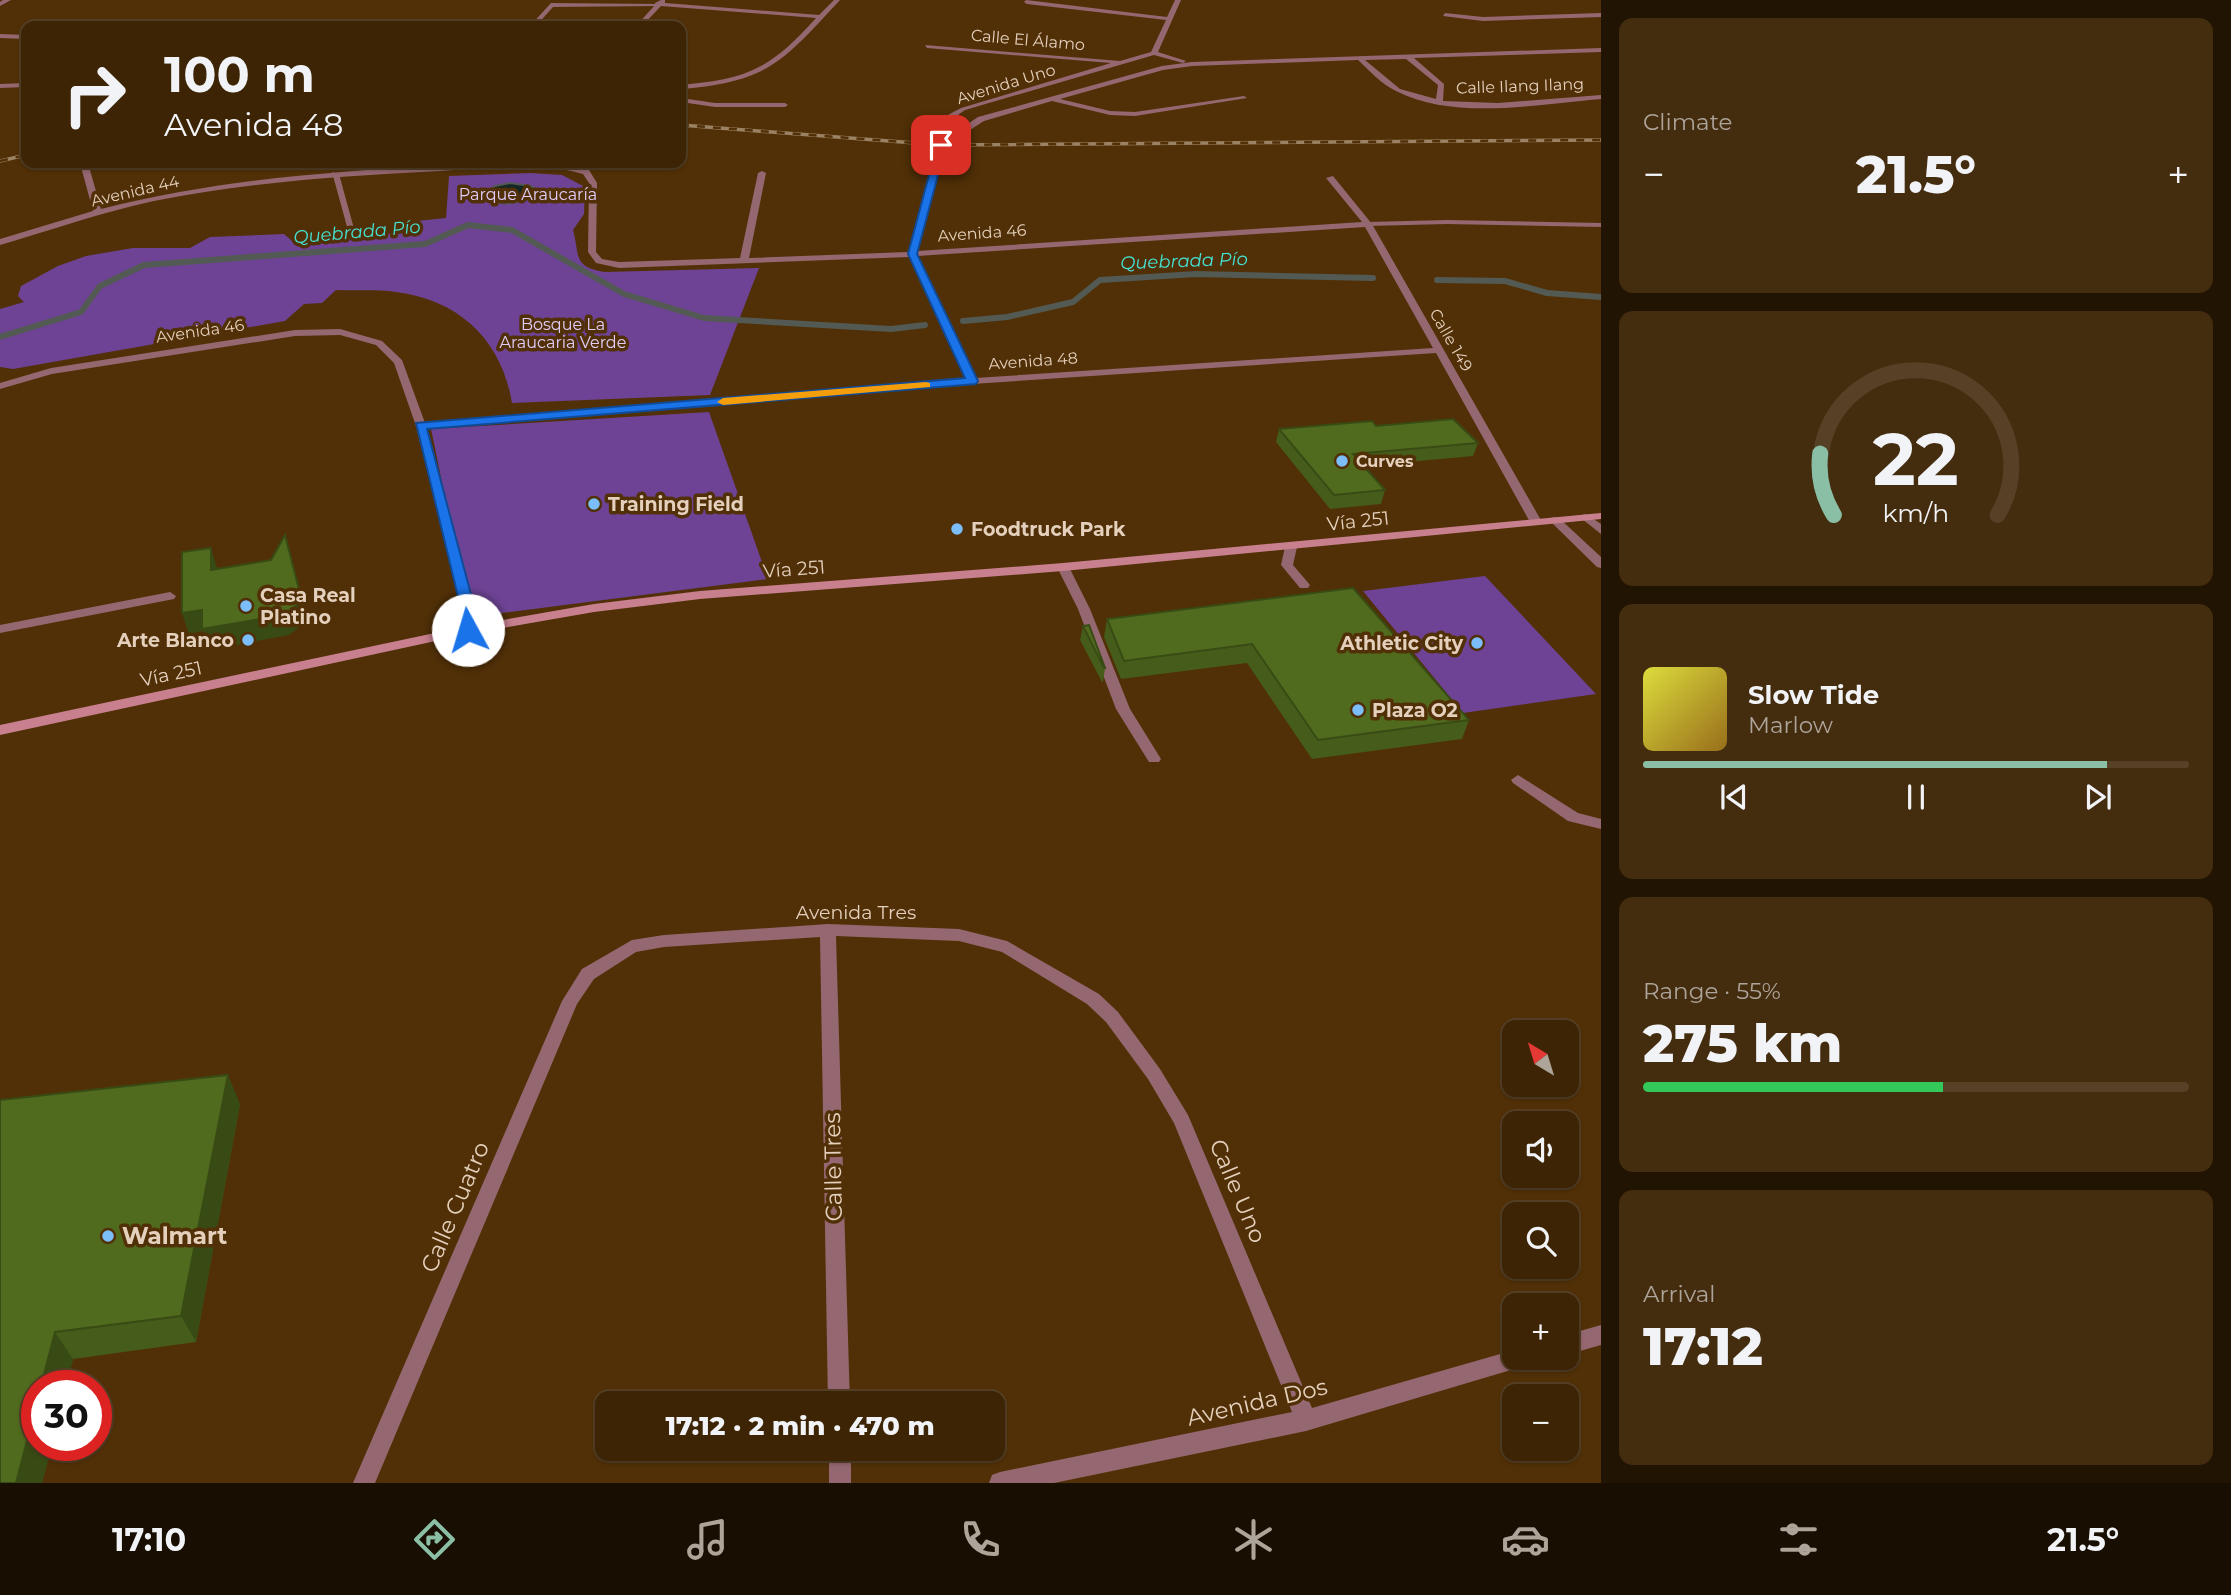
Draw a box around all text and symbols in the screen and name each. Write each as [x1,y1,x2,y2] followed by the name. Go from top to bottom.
[970,26,1086,54] street label: Calle El Álamo
[164,45,315,104] text: 100 m
[49,49,140,140] icon: right
[954,60,1058,108] street label: Avenida Uno
[1456,74,1584,98] street label: Calle Ilang Ilang
[164,105,343,144] text: Avenida 48
[1643,108,1732,136] text: Climate
[911,115,971,175] pin
[922,126,960,164] icon: arrive
[1856,143,1976,206] text: 21.5°
[1643,151,1665,198] text: −
[2167,151,2189,198] text: +
[89,172,181,210] street label: Avenida 44
[459,185,597,204] park label: Parque Araucaría
[292,215,422,249] water label: Quebrada Pío
[937,220,1027,246] street label: Avenida 46
[1120,248,1248,274] water label: Quebrada Pío
[1425,305,1477,375] street label: Calle 149
[155,315,246,347] street label: Avenida 46
[500,315,626,352] park label: Bosque La Araucaria Verde
[988,348,1078,374] street label: Avenida 48
[1873,415,1959,503] text: 22
[1356,452,1414,471] place label: Curves
[1334,453,1350,469] marker: Curves
[608,493,744,516] place label: Training Field
[586,496,602,512] marker: Training Field
[1883,497,1949,527] text: km/h
[1326,506,1390,536] street label: Vía 251
[971,518,1126,541] place label: Foodtruck Park
[949,521,965,537] marker: Foodtruck Park
[762,555,826,583] street label: Vía 251
[260,584,356,629] place label: Casa Real Platino
[431,593,505,667] position arrow
[238,598,254,614] marker: Casa Real Platino
[116,629,234,652] place label: Arte Blanco
[240,632,256,648] marker: Arte Blanco
[1339,632,1464,655] place label: Athletic City
[1469,635,1485,651] marker: Athletic City
[138,656,204,692] street label: Vía 251
[1748,679,1879,711] text: Slow Tide
[1372,699,1458,722] place label: Plaza O2
[1350,702,1366,718] marker: Plaza O2
[1748,711,1833,739] text: Marlow
[1715,778,1753,816] icon: previous
[1897,778,1935,816] icon: pause
[2079,778,2117,816] icon: next
[796,901,916,924] street label: Avenida Tres
[1643,977,1781,1005] text: Range · 55%
[1643,1012,1842,1075] text: 275 km
[1502,1020,1578,1097] north arrow
[1502,1020,1579,1461] map controls
[1502,1111,1579,1188] button: sound
[818,1112,848,1222] street label: Calle Tres
[1204,1135,1272,1247] street label: Calle Uno
[415,1137,495,1277] street label: Calle Cuatro
[1502,1202,1579,1279] button: search
[122,1222,227,1250] place label: Walmart
[100,1228,116,1244] marker: Walmart
[1643,1280,1716,1308] text: Arrival
[1502,1293,1579,1370] button: +
[1643,1315,1763,1378] text: 17:12
[21,1370,112,1461] speed limit sign: 30
[1184,1372,1330,1432] street label: Avenida Dos
[1502,1384,1579,1461] button: −
[665,1410,935,1442] text: 17:12 · 2 min · 470 m
[410,1515,459,1564] icon: directions
[683,1515,732,1564] icon: music
[956,1515,1005,1564] icon: phone
[1229,1515,1278,1564] icon: climate
[1501,1515,1550,1564] icon: car
[1774,1515,1823,1564] icon: filters
[112,1520,186,1559] text: 17:10
[2047,1520,2119,1559] text: 21.5°

